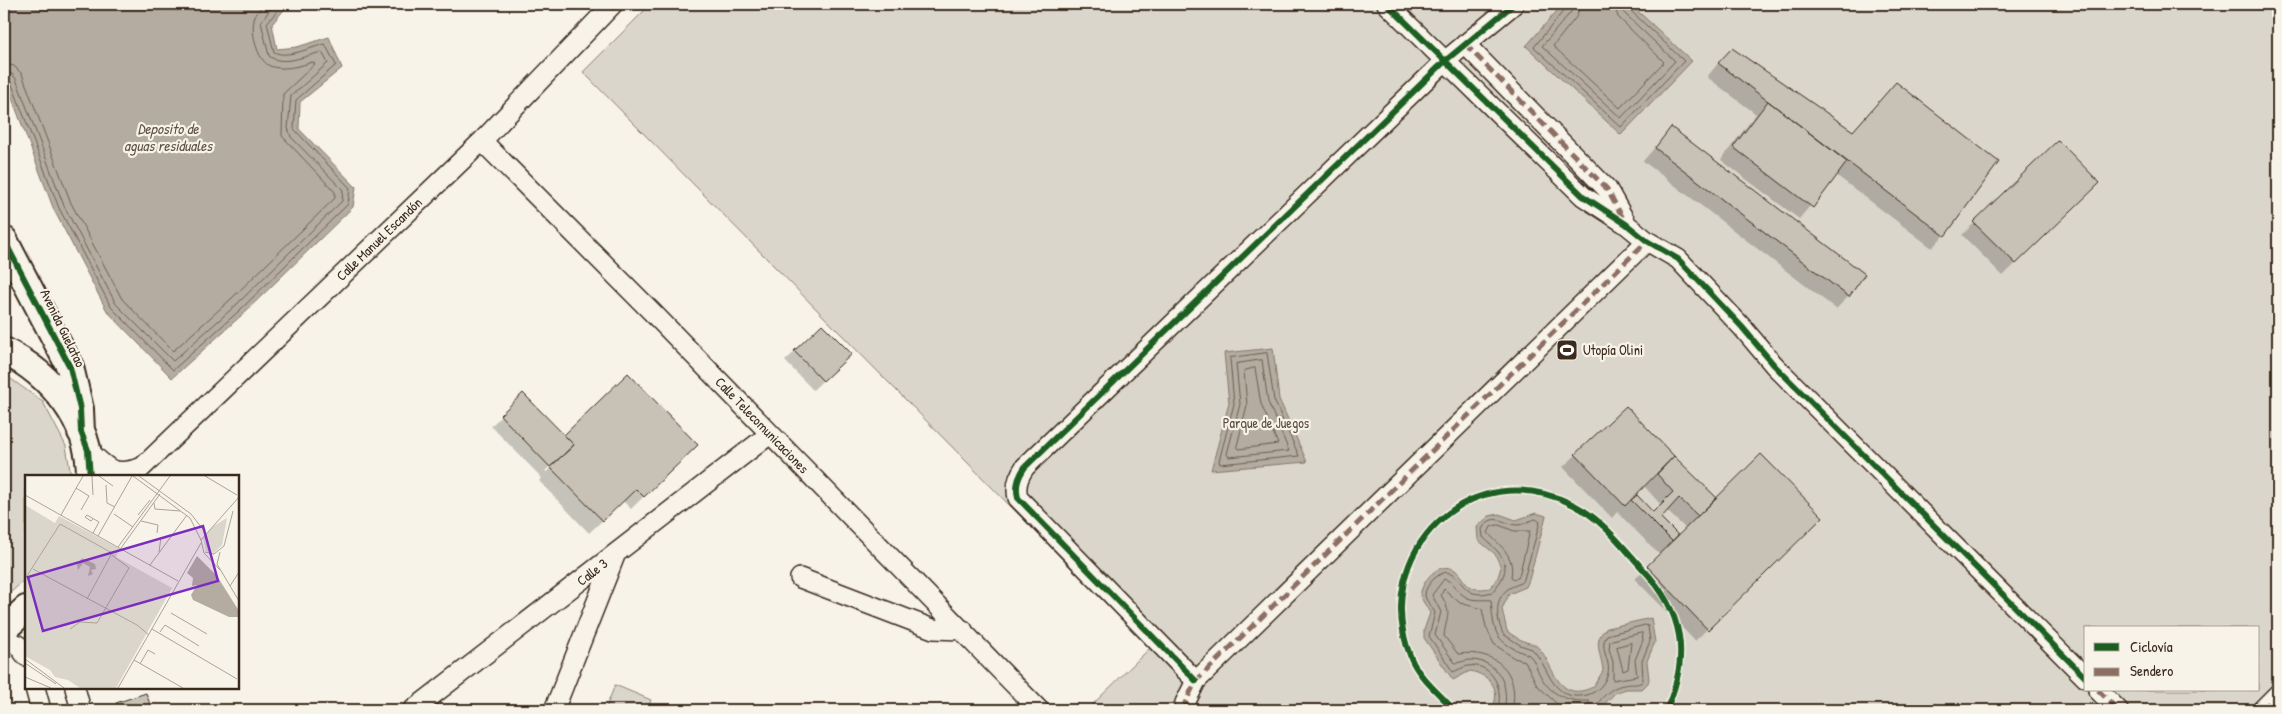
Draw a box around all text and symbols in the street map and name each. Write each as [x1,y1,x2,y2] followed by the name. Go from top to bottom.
[124,118,213,156] water label: Deposito de aguas residuales
[332,193,426,285] street label: Calle Manuel Escandón
[36,286,91,370] street label: Avenida Guelatao
[1555,338,1579,362] sports icon: Utopía Olini
[1583,340,1643,360] place label: Utopía Olini
[711,372,813,477] street label: Calle Telecomunicaciones
[1223,413,1309,433] park label: Parque de Juegos
[25,475,239,689] inset map
[572,554,611,590] street label: Calle 3
[2084,626,2260,692] legend
[2130,636,2173,657] text: Ciclovía
[2130,660,2173,681] text: Sendero

